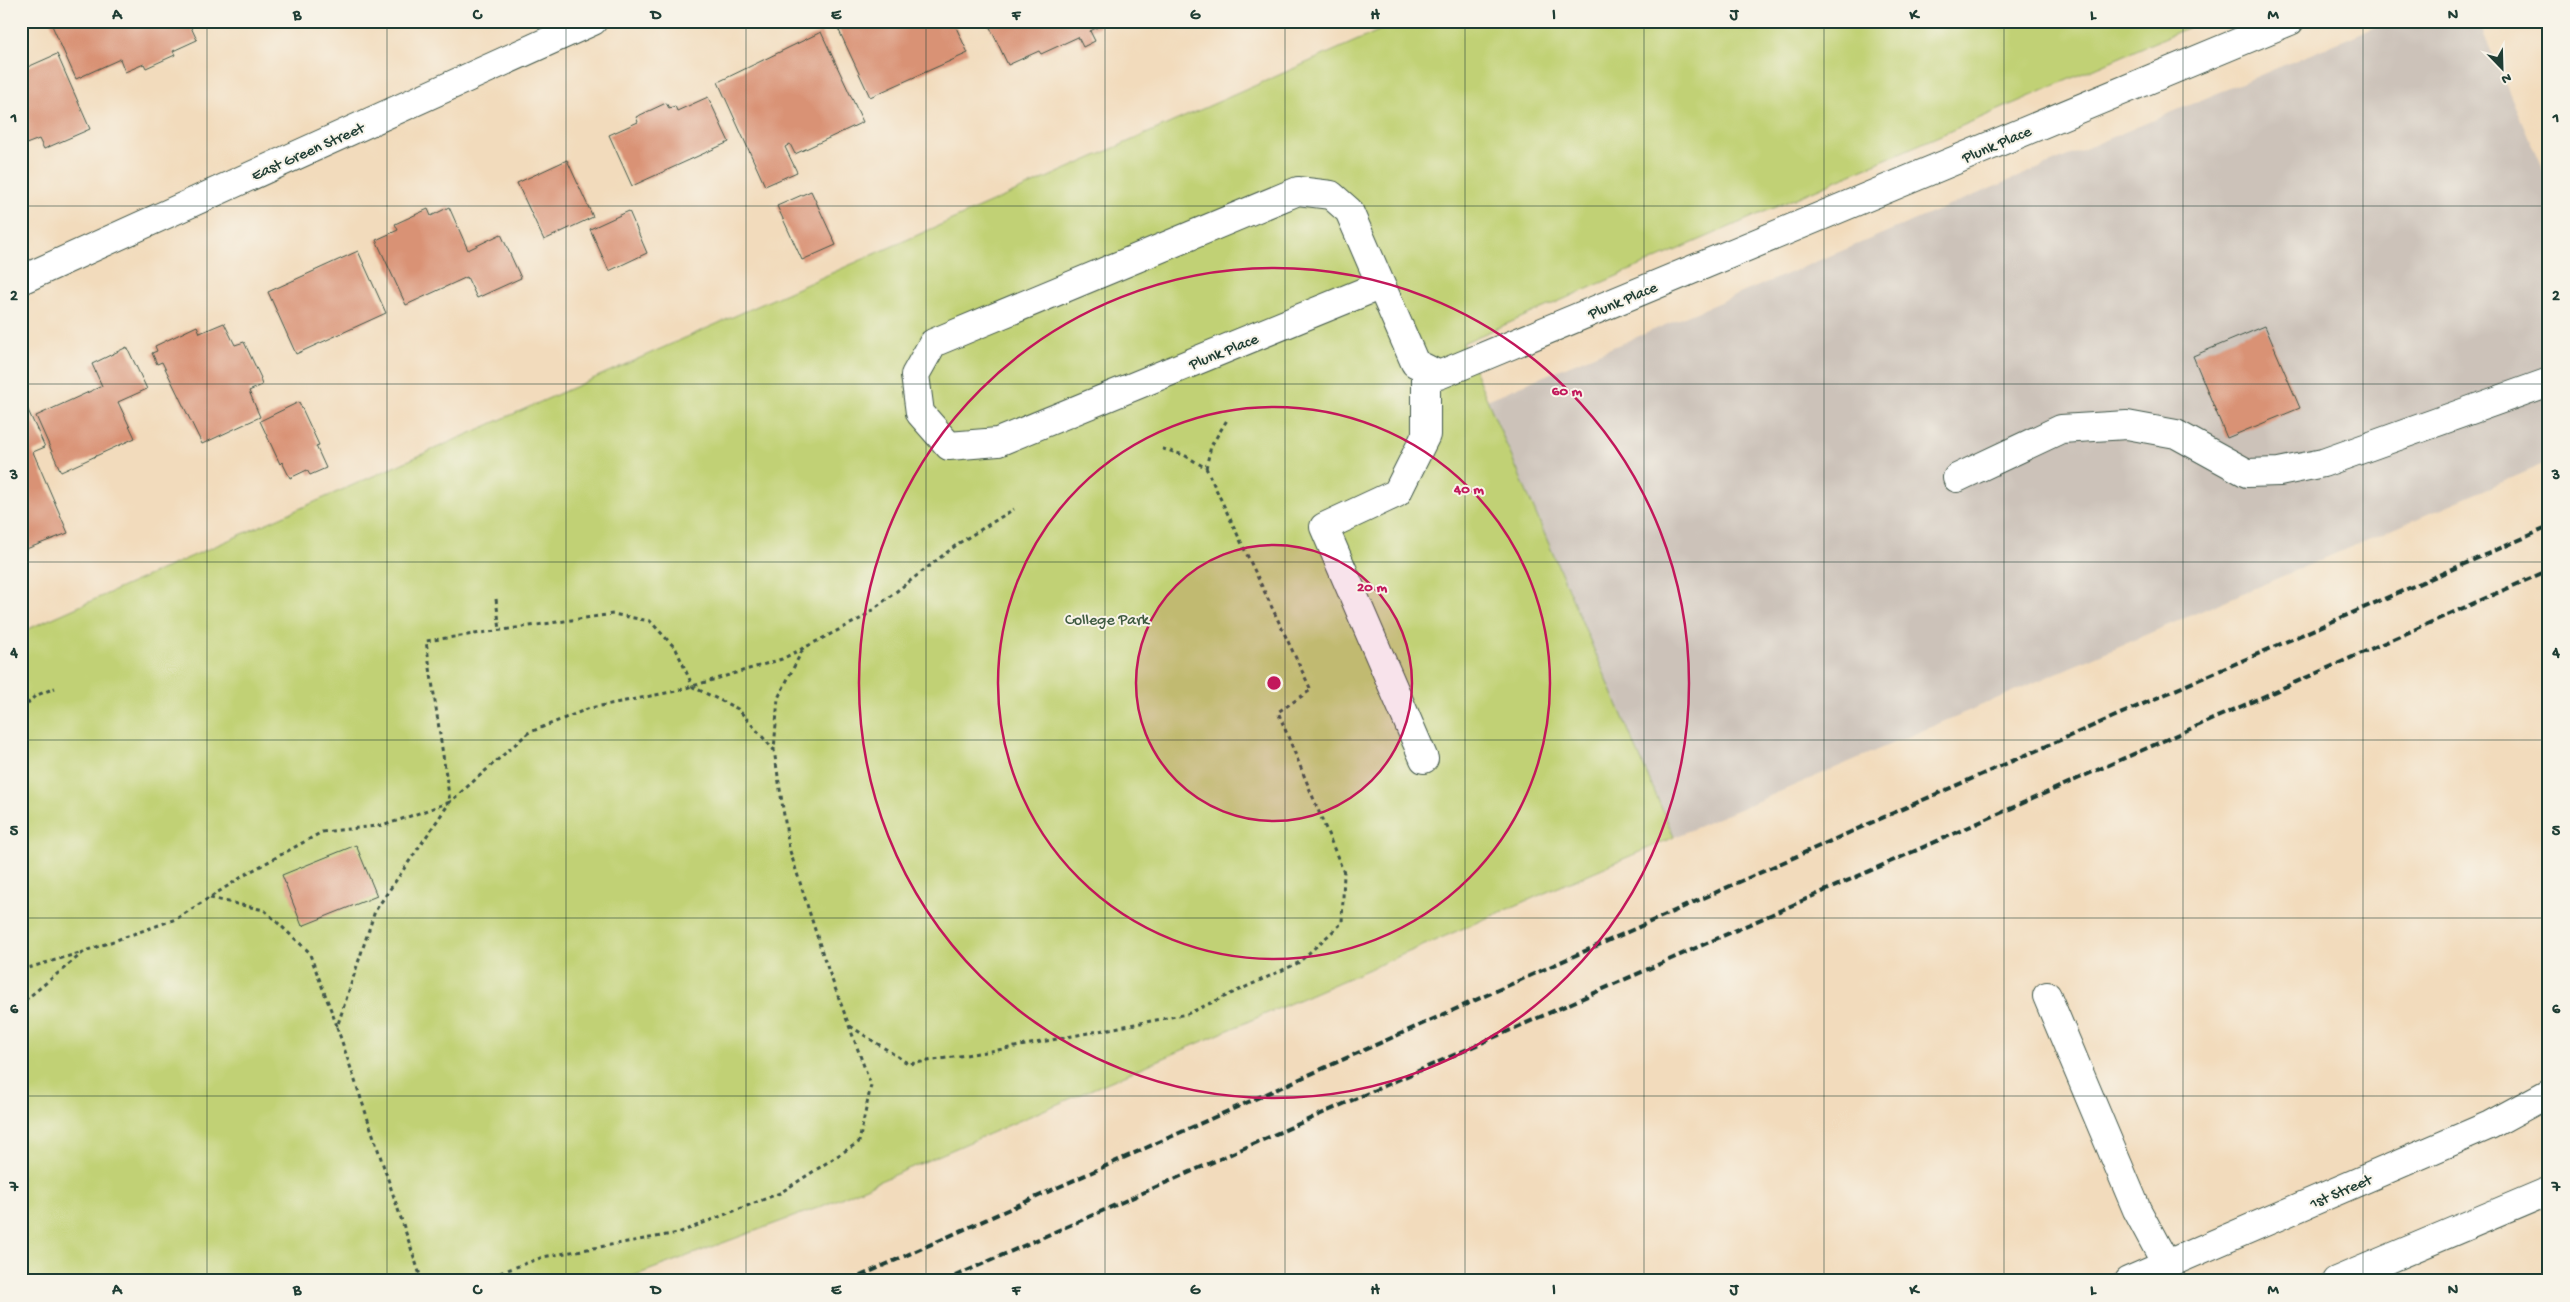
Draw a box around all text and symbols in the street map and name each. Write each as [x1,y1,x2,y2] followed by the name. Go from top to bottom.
[111,7,123,26] text: A
[292,7,302,26] text: B
[472,7,483,26] text: C
[649,7,662,26] text: D
[831,7,842,26] text: E
[1011,7,1022,26] text: F
[1190,7,1201,26] text: G
[1370,7,1380,26] text: H
[1552,7,1556,26] text: I
[1729,7,1740,26] text: J
[1909,7,1921,26] text: K
[2090,7,2097,26] text: L
[2267,7,2279,26] text: M
[2448,7,2459,26] text: N
[2478,42,2528,92] north arrow
[2499,68,2514,87] text: N
[10,110,17,129] text: 1
[2552,110,2559,129] text: 1
[249,119,369,187] street label: East Green Street
[1959,123,2036,170] street label: Plunk Place
[1585,279,1662,326] street label: Plunk Place
[10,288,18,307] text: 2
[2552,288,2560,307] text: 2
[1186,330,1263,376] street label: Plunk Place
[1552,383,1583,401] text: 60 m
[9,467,18,486] text: 3
[2551,467,2560,486] text: 3
[1453,481,1484,499] text: 40 m
[1357,579,1387,597] text: 20 m
[1065,612,1151,631] park label: College Park
[9,645,18,664] text: 4
[2551,645,2560,664] text: 4
[1265,674,1283,692] centre of rings
[10,823,19,842] text: 5
[2552,823,2561,842] text: 5
[10,1001,19,1020] text: 6
[2552,1001,2561,1020] text: 6
[2307,1171,2376,1215] street label: 1st Street
[9,1179,19,1198] text: 7
[2551,1179,2561,1198] text: 7
[111,1282,123,1301] text: A
[292,1282,302,1301] text: B
[472,1282,483,1301] text: C
[649,1282,662,1301] text: D
[831,1282,842,1301] text: E
[1011,1282,1022,1301] text: F
[1190,1282,1201,1301] text: G
[1370,1282,1380,1301] text: H
[1552,1282,1556,1301] text: I
[1729,1282,1740,1301] text: J
[1909,1282,1921,1301] text: K
[2090,1282,2097,1301] text: L
[2267,1282,2279,1301] text: M
[2448,1282,2459,1301] text: N

